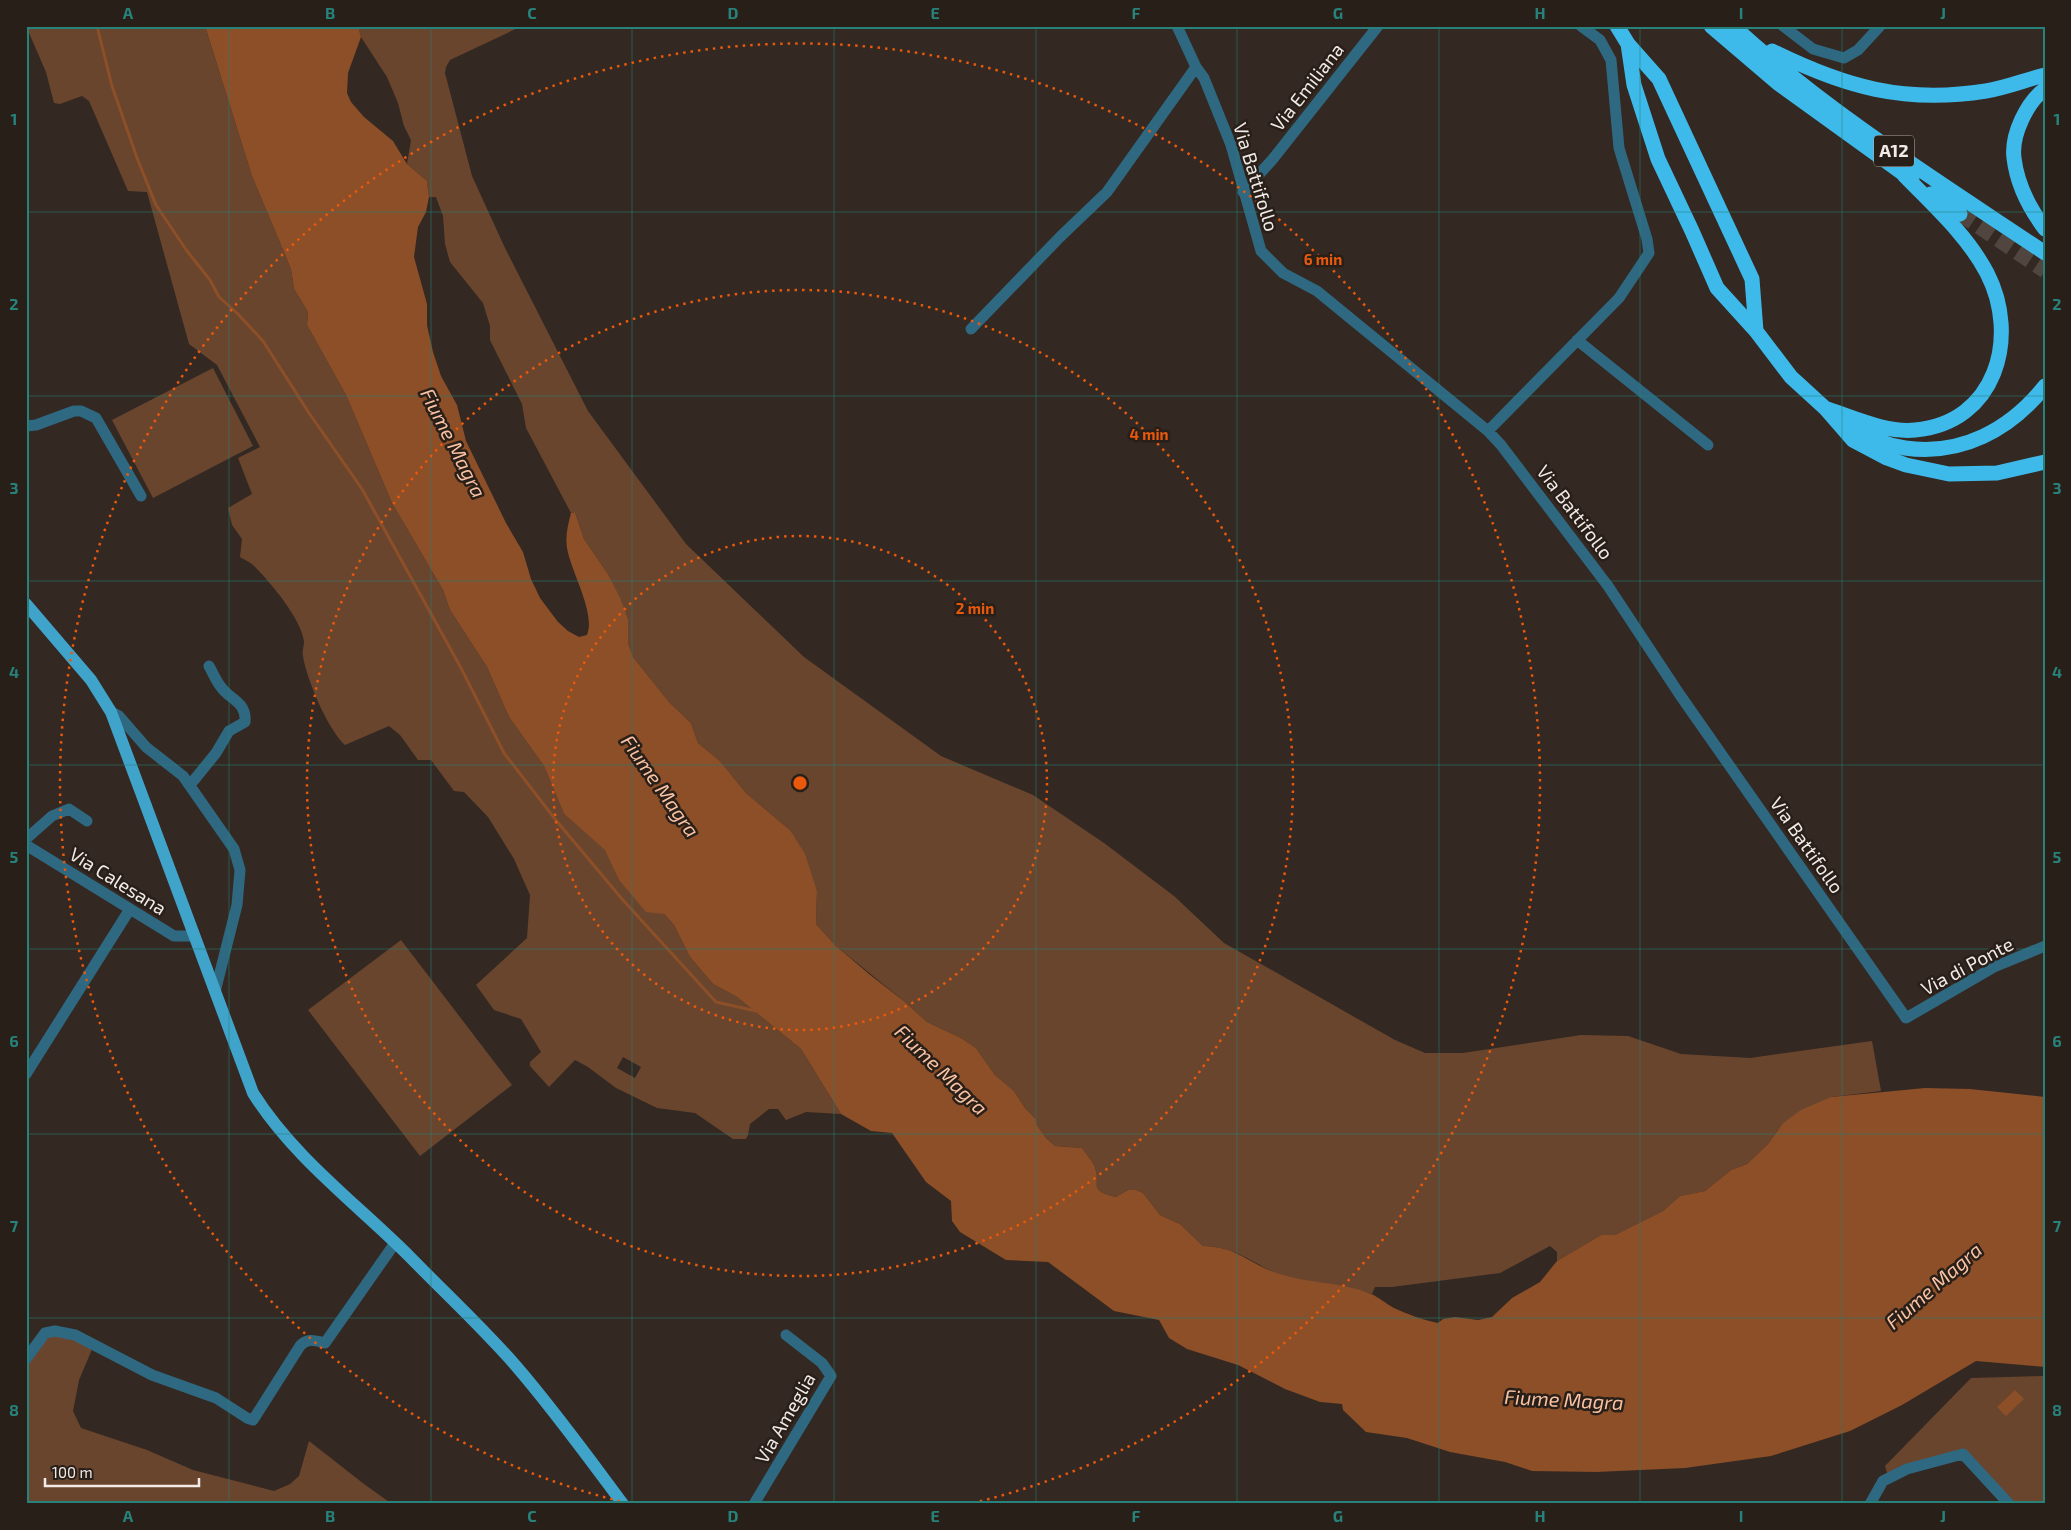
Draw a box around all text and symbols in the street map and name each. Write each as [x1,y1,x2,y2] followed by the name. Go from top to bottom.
[123,3,134,22] text: A
[325,3,335,22] text: B
[527,3,537,22] text: C
[728,3,739,22] text: D
[930,3,940,22] text: E
[1132,3,1141,22] text: F
[1333,3,1343,22] text: G
[1534,3,1546,22] text: H
[1739,3,1743,22] text: I
[1940,3,1946,22] text: J
[1265,38,1348,135] street label: Via Emiliana
[11,109,17,128] text: 1
[2054,109,2060,128] text: 1
[1229,120,1284,234] street label: Via Battifollo
[1874,136,1914,166] road number: A12
[1304,250,1342,268] text: 6 min
[9,294,19,313] text: 2
[2052,294,2062,313] text: 2
[416,384,492,501] water label: Fiume Magra
[1129,425,1169,443] text: 4 min
[1532,460,1618,563] street label: Via Battifollo
[9,478,19,497] text: 3
[2052,478,2062,497] text: 3
[956,599,994,617] text: 2 min
[9,662,19,681] text: 4
[2052,662,2062,681] text: 4
[617,730,705,841] water label: Fiume Magra
[791,774,809,792] centre of rings
[1766,792,1849,897] street label: Via Battifollo
[66,842,171,919] street label: Via Calesana
[10,847,19,866] text: 5
[2053,847,2062,866] text: 5
[1917,932,2017,999] street label: Via di Ponte
[890,1019,993,1119] water label: Fiume Magra
[9,1031,19,1050] text: 6
[2052,1031,2062,1050] text: 6
[10,1216,19,1235] text: 7
[2053,1216,2062,1235] text: 7
[1880,1237,1986,1333] water label: Fiume Magra
[749,1368,820,1467] street label: Via Ameglia
[1504,1384,1624,1414] water label: Fiume Magra
[9,1400,19,1419] text: 8
[2052,1400,2062,1419] text: 8
[45,1455,199,1487] scale bar
[52,1463,93,1481] text: 100 m
[123,1506,134,1525] text: A
[325,1506,335,1525] text: B
[527,1506,537,1525] text: C
[728,1506,739,1525] text: D
[930,1506,940,1525] text: E
[1132,1506,1141,1525] text: F
[1333,1506,1343,1525] text: G
[1534,1506,1546,1525] text: H
[1739,1506,1743,1525] text: I
[1940,1506,1946,1525] text: J

